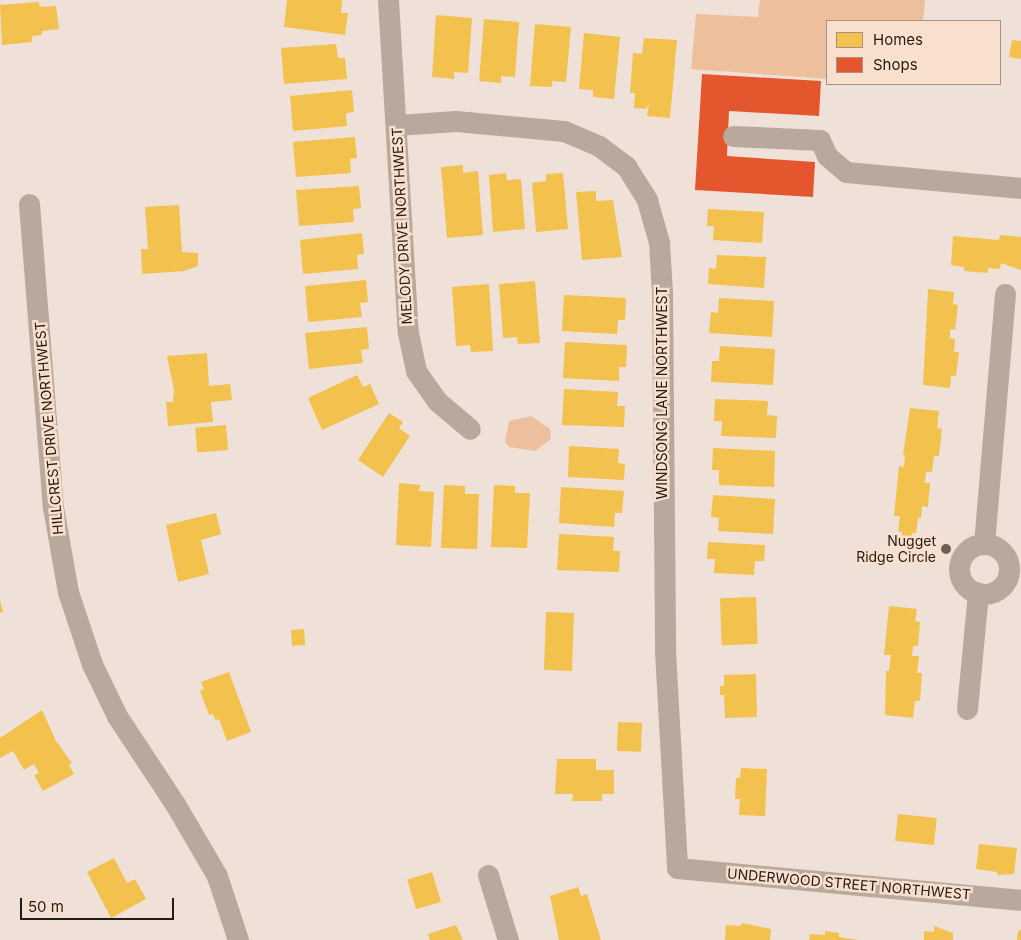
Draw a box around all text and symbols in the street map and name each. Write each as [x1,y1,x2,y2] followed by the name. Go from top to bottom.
[826,20,1001,85] legend
[873,30,923,49] text: Homes
[873,55,918,74] text: Shops
[388,127,416,325] street label: MELODY DRIVE NORTHWEST
[654,286,670,500] street label: WINDSONG LANE NORTHWEST
[31,321,67,535] street label: HILLCREST DRIVE NORTHWEST
[856,533,936,566] place label: Nugget Ridge Circle
[940,543,952,555] marker: Nugget Ridge Circle
[726,865,972,903] street label: UNDERWOOD STREET NORTHWEST
[22,888,176,920] scale bar
[28,897,64,916] text: 50 m

